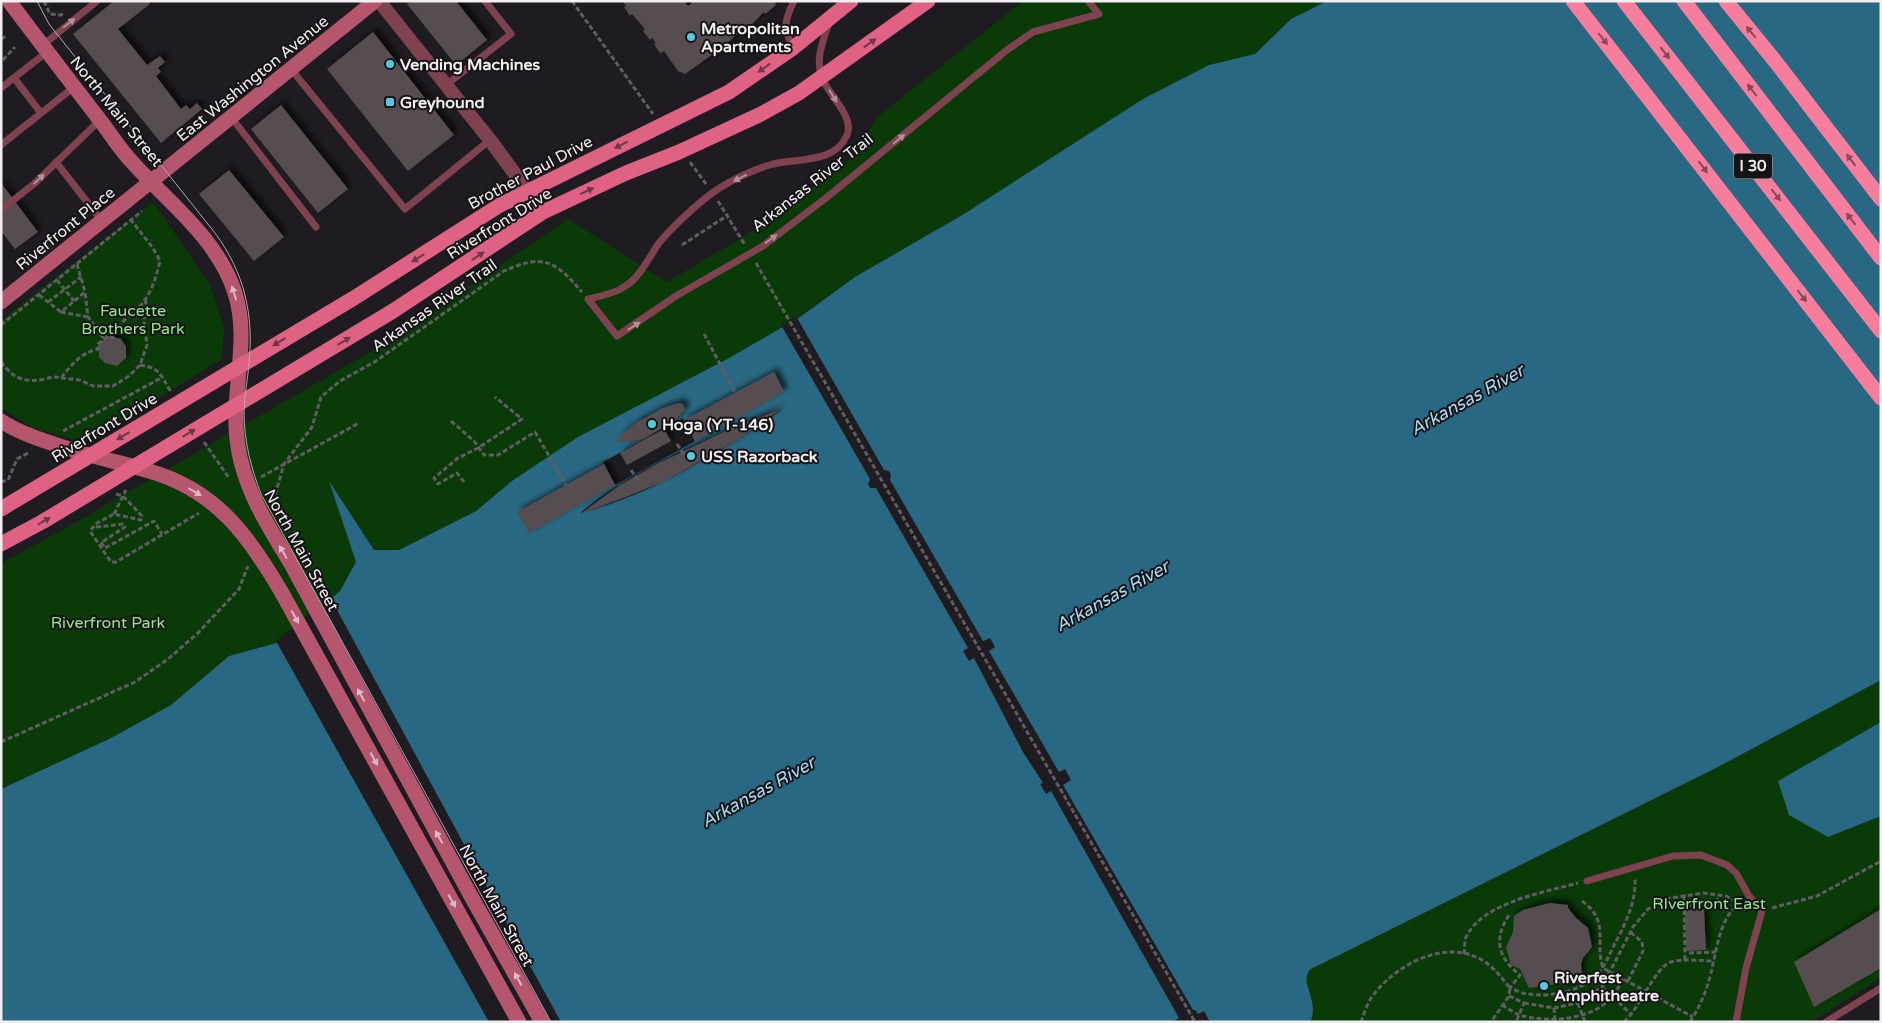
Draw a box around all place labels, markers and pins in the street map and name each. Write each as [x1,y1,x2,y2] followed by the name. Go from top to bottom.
[701,19,800,57] place label: Metropolitan Apartments
[685,31,697,43] marker: Metropolitan Apartments
[400,55,541,75] place label: Vending Machines
[384,58,396,70] marker: Vending Machines
[400,93,485,113] place label: Greyhound
[384,96,396,108] marker: Greyhound
[662,415,773,435] place label: Hoga (YT-146)
[646,418,658,430] marker: Hoga (YT-146)
[701,447,818,467] place label: USS Razorback
[685,450,697,462] marker: USS Razorback
[1554,968,1659,1006] place label: Riverfest Amphitheatre
[1538,980,1550,992] marker: Riverfest Amphitheatre

